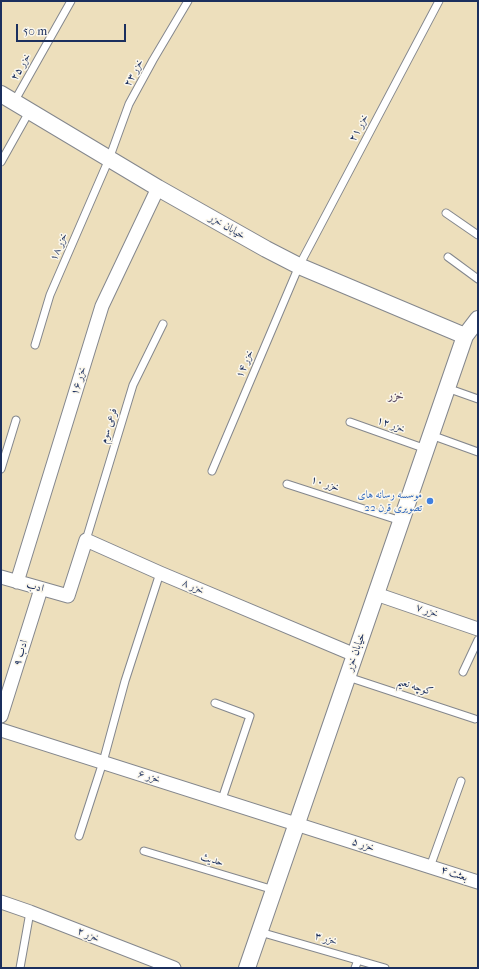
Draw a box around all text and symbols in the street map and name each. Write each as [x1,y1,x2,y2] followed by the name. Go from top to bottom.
[18,16,128,42] scale bar
[23,24,47,38] text: 50 m
[8,51,34,83] street label: خزر ۲۵
[121,57,147,89] street label: خزر ۲۳
[346,112,372,144] street label: خزر ۲۱
[207,211,247,243] street label: خیابان خزر
[47,231,71,263] street label: خزر ۱۸
[233,348,257,380] street label: خزر ۱۴
[68,365,90,397] street label: خزر ۱۶
[388,389,404,403] district label: خزر
[97,407,121,445] street label: فرعی سوم
[375,414,407,436] street label: خزر ۱۲
[309,473,341,495] street label: خزر ۱۰
[357,488,422,514] place label: موسسه رسانه های تصویری قرن 22
[425,496,435,506] marker: موسسه رسانه های تصویری قرن 22
[180,576,206,598] street label: خزر ۸
[25,578,45,596] street label: ادب
[414,601,440,621] street label: خزر ۷
[343,631,369,673] street label: خیابان خزر
[11,638,31,668] street label: ادب ۹
[396,675,434,699] street label: کوچه نعیم
[136,767,162,787] street label: خزر ۶
[350,835,376,855] street label: خزر ۵
[199,850,225,870] street label: حدیث
[439,864,469,884] street label: بعثت ۴
[75,925,101,945] street label: خزر ۲
[313,930,339,948] street label: خزر ۳

